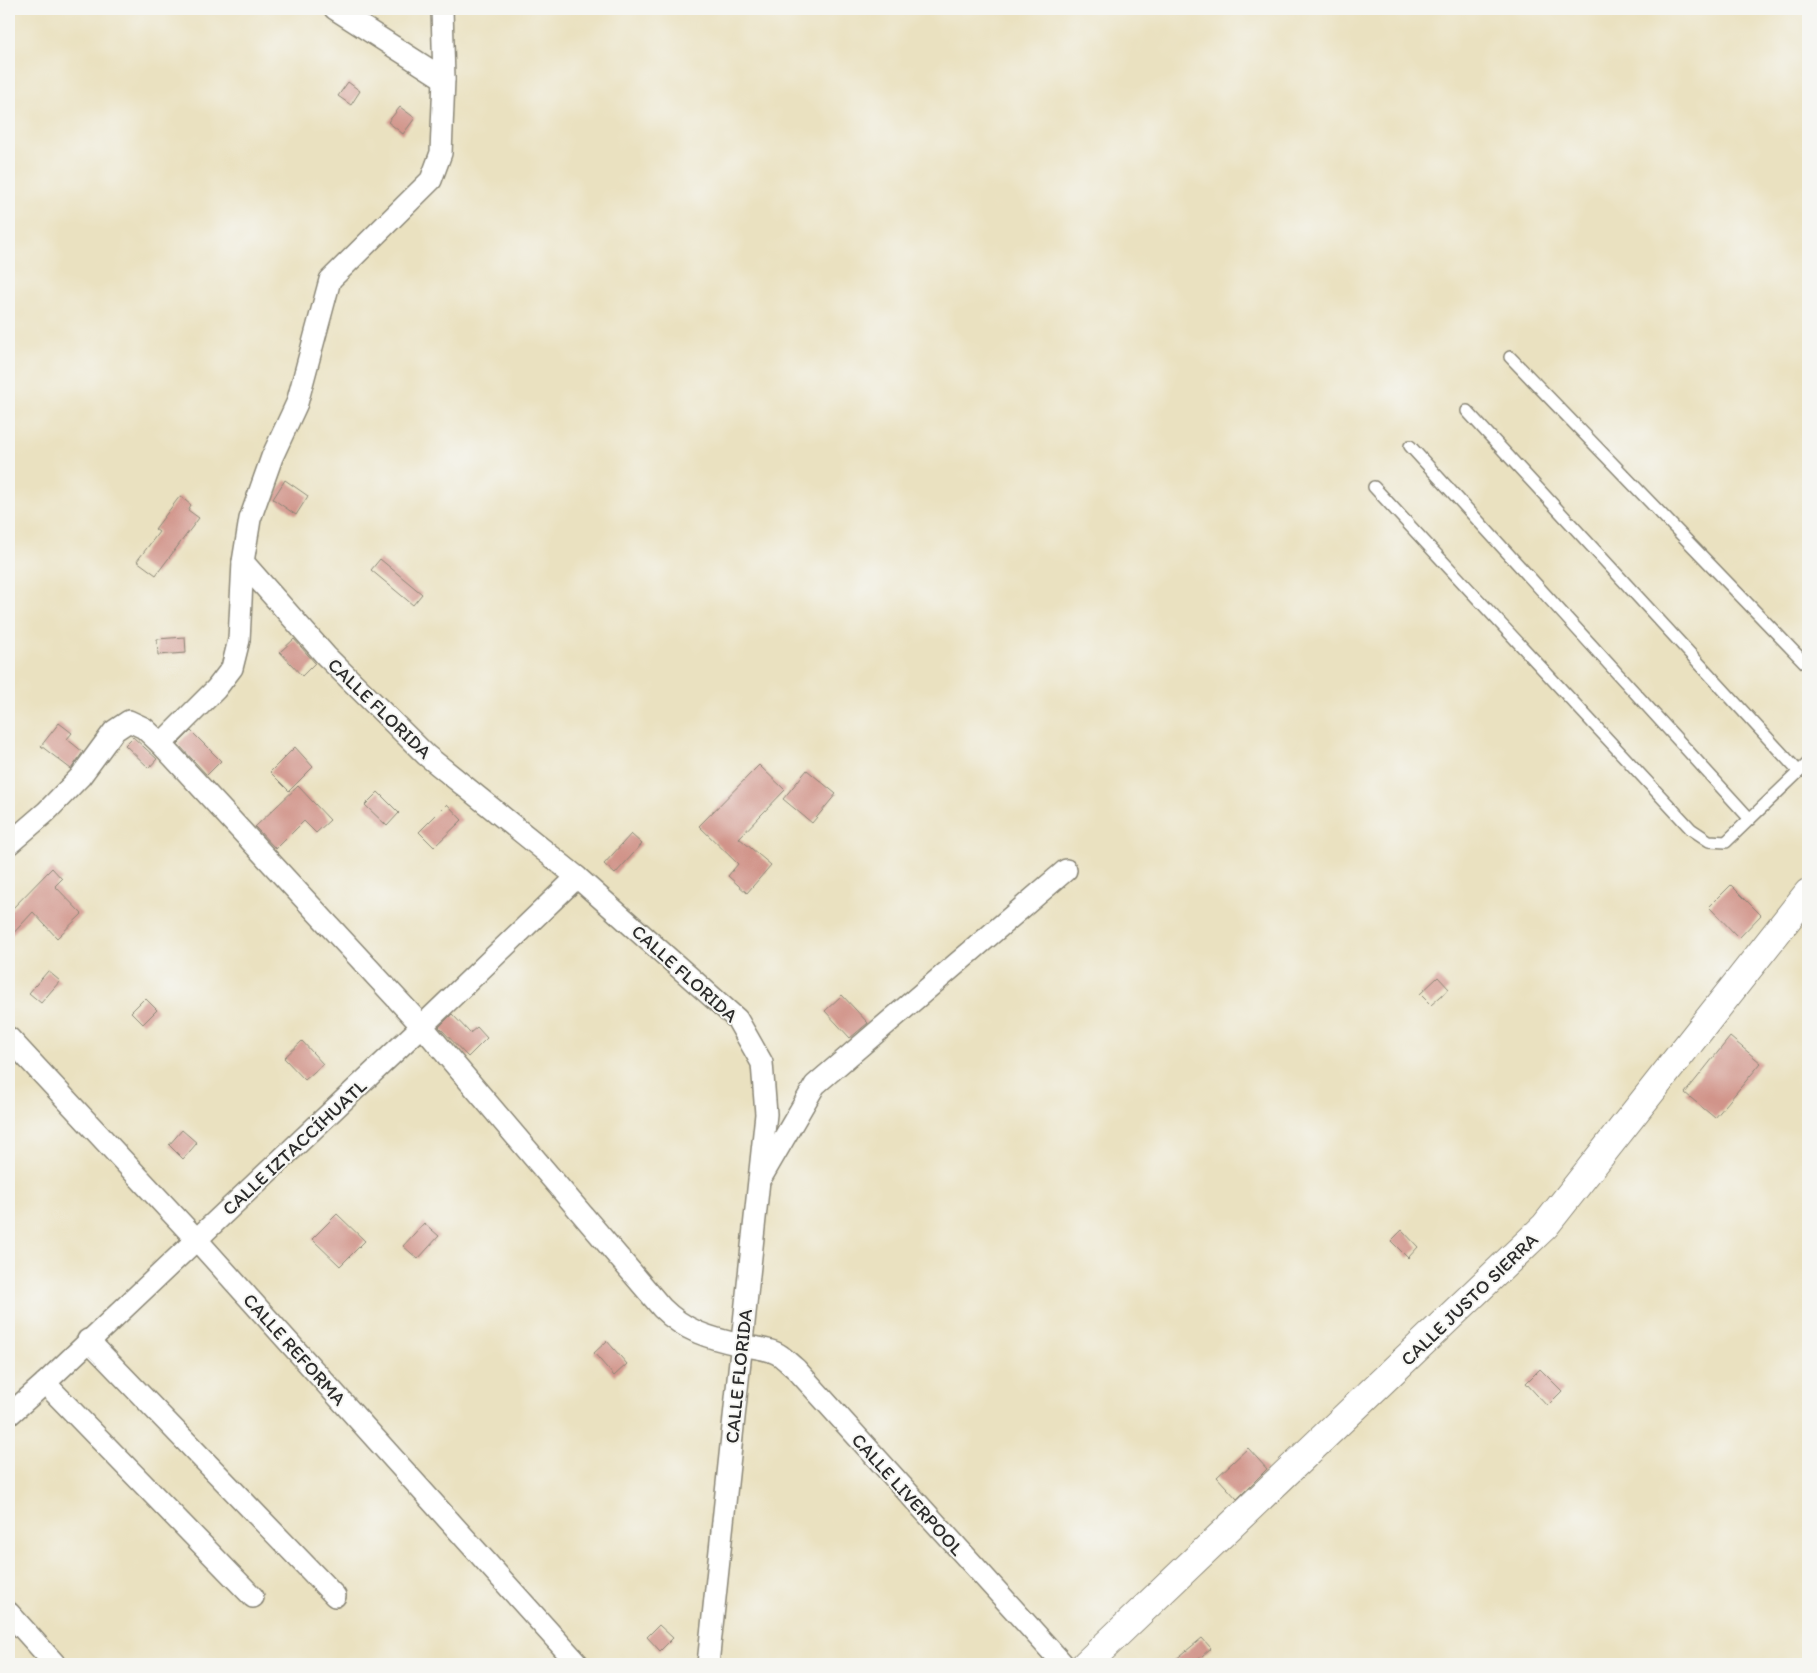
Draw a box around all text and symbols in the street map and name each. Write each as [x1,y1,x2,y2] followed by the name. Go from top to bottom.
[323,653,436,764] street label: CALLE FLORIDA
[627,920,743,1027] street label: CALLE FLORIDA
[217,1074,372,1220] street label: CALLE IZTACCÍHUATL
[1396,1228,1543,1371] street label: CALLE JUSTO SIERRA
[238,1289,351,1410] street label: CALLE REFORMA
[720,1308,757,1444] street label: CALLE FLORIDA
[847,1429,969,1560] street label: CALLE LIVERPOOL

